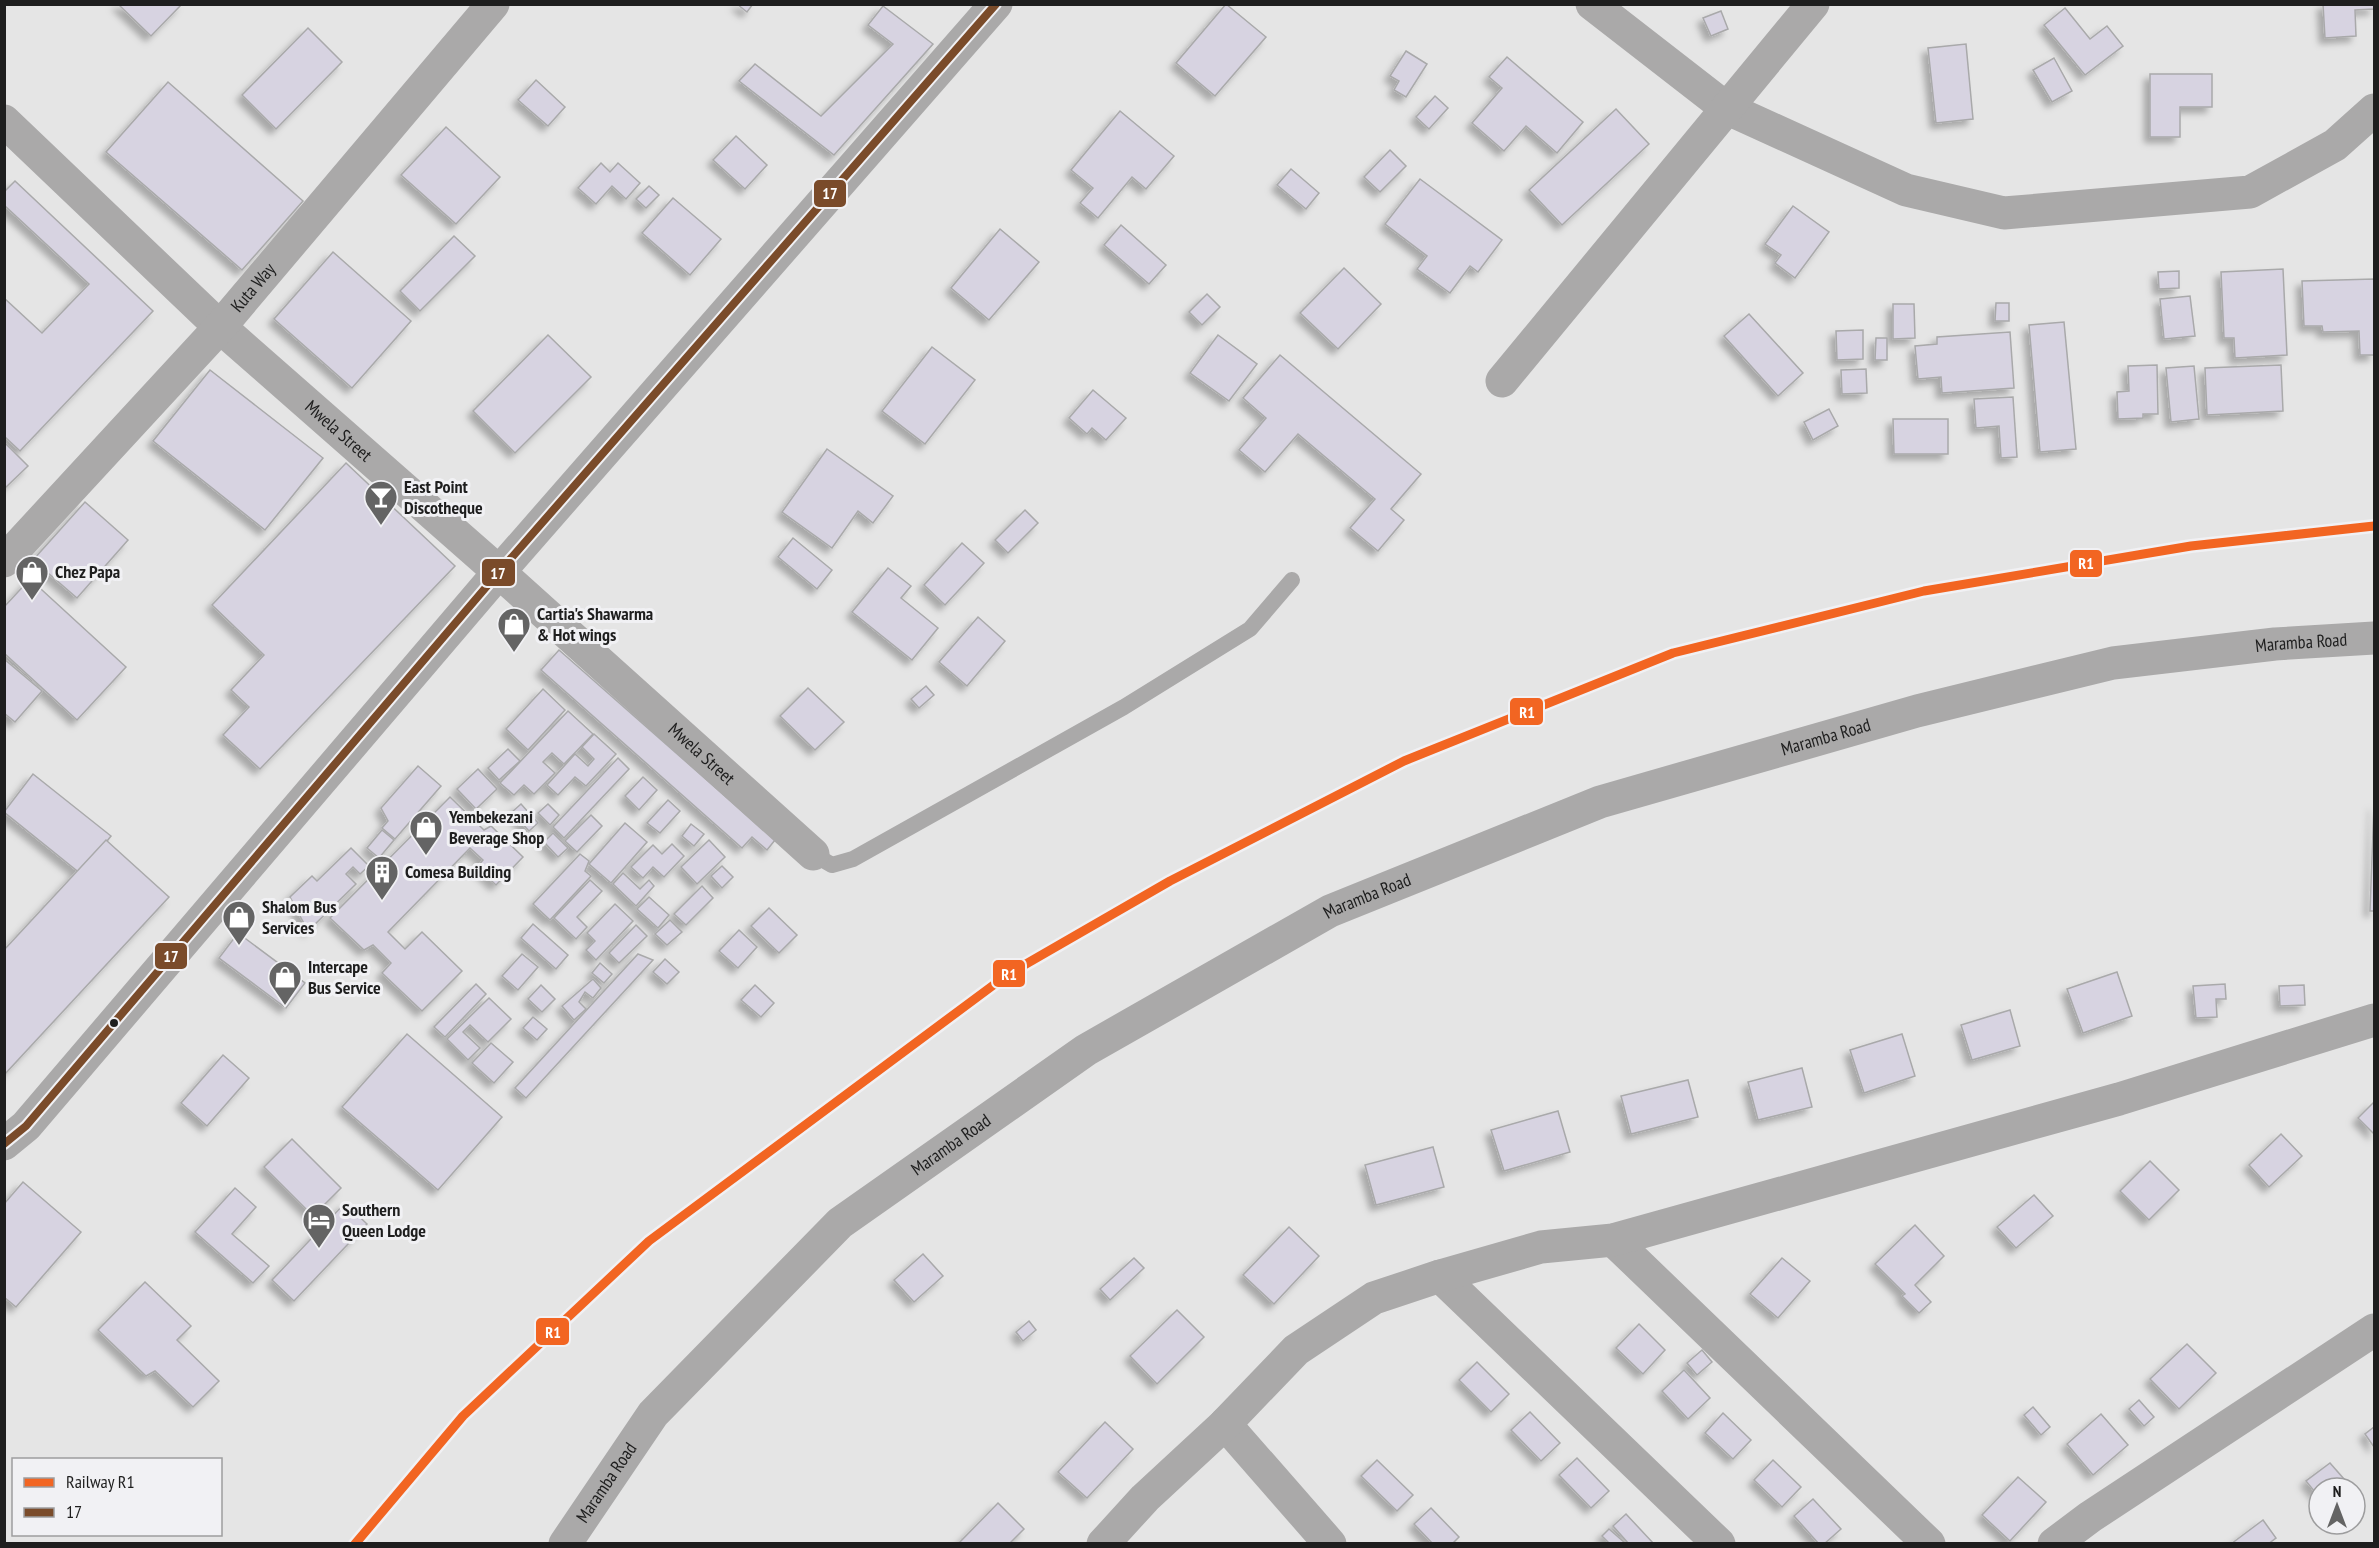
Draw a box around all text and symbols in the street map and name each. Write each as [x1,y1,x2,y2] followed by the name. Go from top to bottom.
[813,179,847,208] line badge: 17
[822,183,838,203] text: 17
[226,258,280,317] street label: Kuta Way
[300,395,377,466] street label: Mwela Street
[404,475,483,519] place label: East Point Discotheque
[363,479,399,526] bar icon: East Point Discotheque
[2069,549,2103,578] line badge: R1
[2078,553,2094,573] text: R1
[14,554,50,601] shop icon: Chez Papa
[481,558,516,587] line badge: 17
[55,560,120,583] place label: Chez Papa
[490,563,506,583] text: 17
[537,602,653,646] place label: Cartia's Shawarma & Hot wings
[496,606,532,653] shop icon: Cartia's Shawarma & Hot wings
[2254,628,2348,657] street label: Maramba Road
[1509,697,1544,726] line badge: R1
[1519,702,1535,722] text: R1
[1778,713,1873,760] street label: Maramba Road
[664,718,740,789] street label: Mwela Street
[448,805,544,849] place label: Yembekezani Beverage Shop
[408,809,444,856] shop icon: Yembekezani Beverage Shop
[364,854,400,901] building icon: Comesa Building
[405,860,511,883] place label: Comesa Building
[1319,868,1414,923] street label: Maramba Road
[262,895,337,939] place label: Shalom Bus Services
[221,899,257,946] shop icon: Shalom Bus Services
[154,942,188,970] line badge: 17
[163,946,179,966] text: 17
[308,955,381,999] place label: Intercape Bus Service
[267,959,303,1006] shop icon: Intercape Bus Service
[992,959,1026,988] line badge: R1
[1001,964,1017,984] text: R1
[108,1017,120,1029] unlabelled marker
[906,1109,995,1180] street label: Maramba Road
[342,1198,426,1242] place label: Southern Queen Lodge
[301,1202,337,1249] hotel icon: Southern Queen Lodge
[535,1317,570,1346] line badge: R1
[545,1322,561,1342] text: R1
[571,1438,641,1527] street label: Maramba Road
[12,1458,222,1536] legend
[66,1470,135,1493] text: Railway R1
[2307,1476,2367,1536] north arrow
[2333,1481,2341,1501] text: N
[66,1500,82,1523] text: 17

